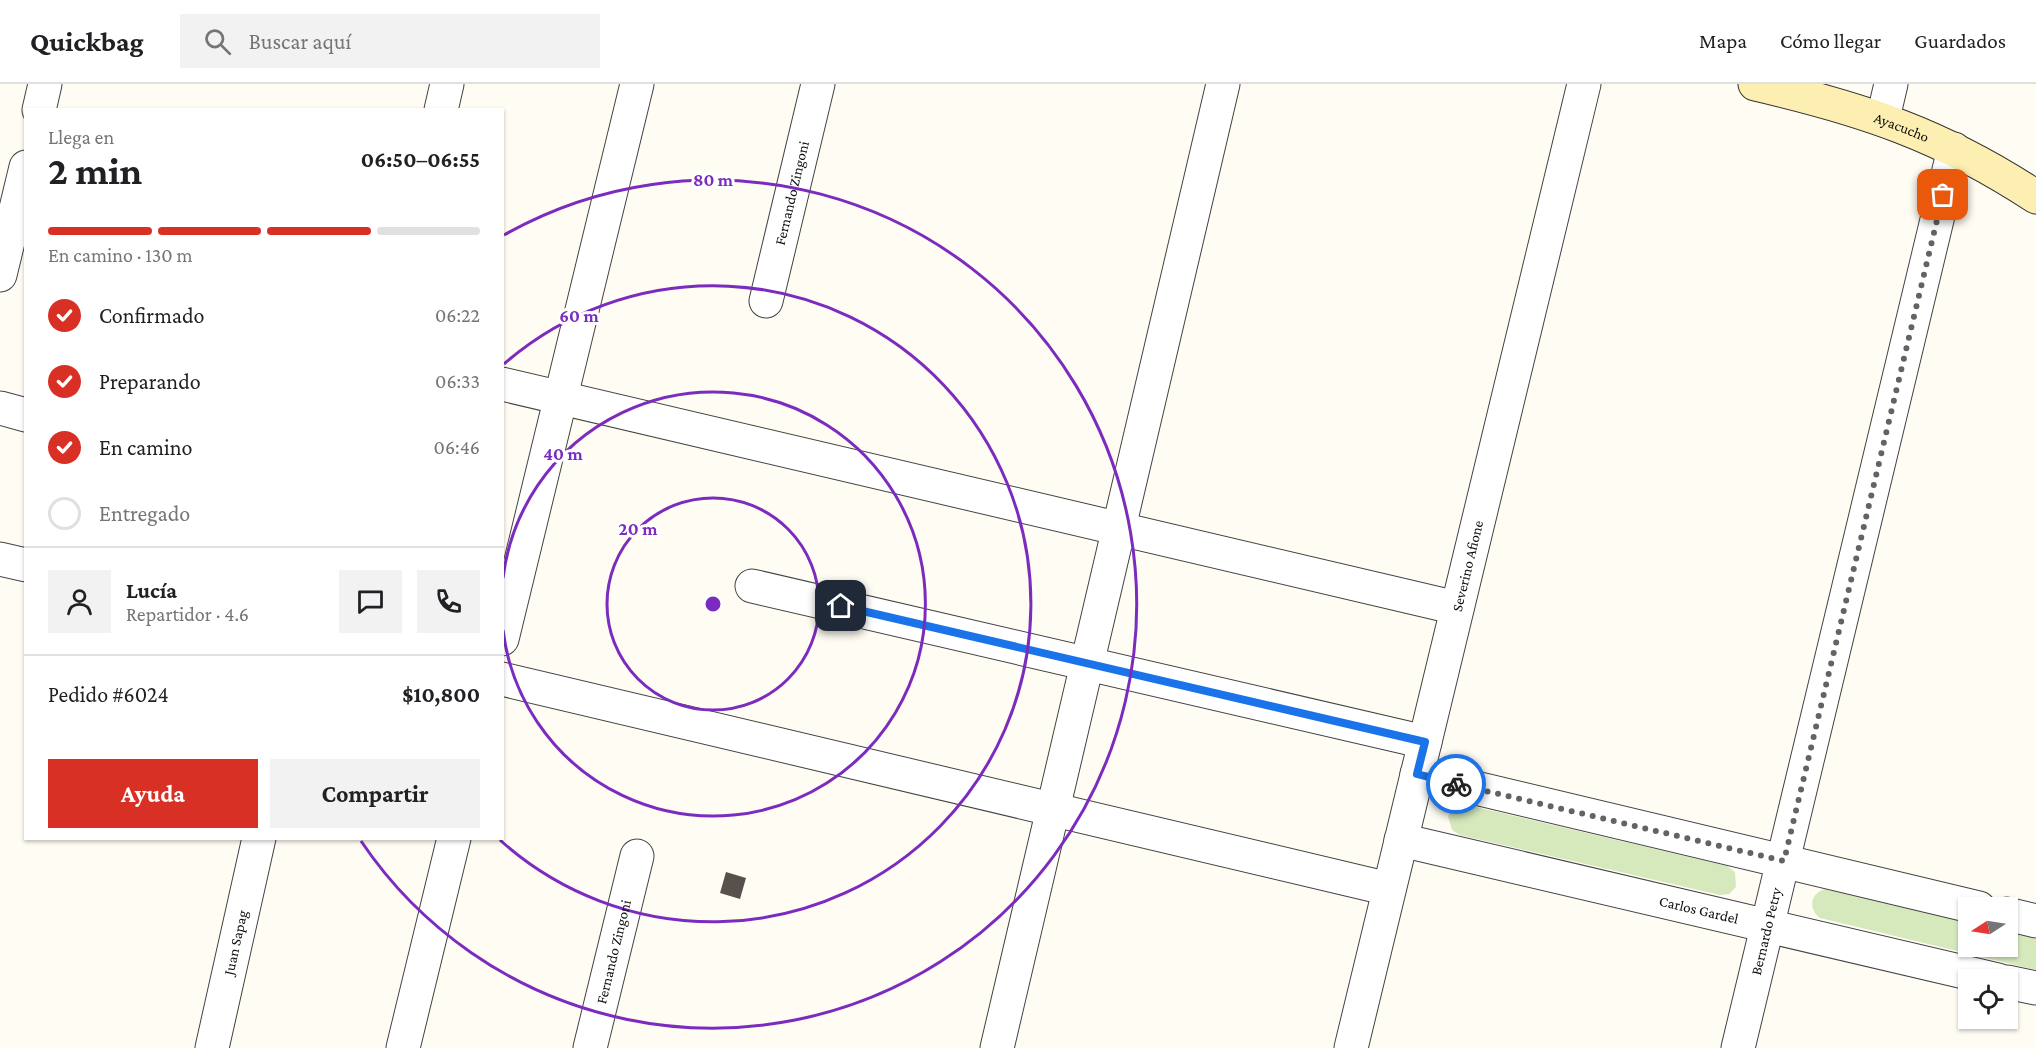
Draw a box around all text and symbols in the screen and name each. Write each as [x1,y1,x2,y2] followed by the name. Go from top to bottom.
[180,14,600,68] search box
[201,25,234,58] icon: search
[30,26,144,57] text: Quickbag
[249,29,351,54] text: Buscar aquí
[1699,29,1747,53] text: Mapa
[1780,29,1881,53] text: Cómo llegar
[1914,29,2006,53] text: Guardados
[1872,110,1932,145] street label: Ayacucho
[48,126,114,148] text: Llega en
[772,139,812,247] street label: Fernando Zingoni
[361,147,480,172] text: 06:50–06:55
[48,149,142,192] text: 2 min
[1917,169,1968,220] pin
[693,170,734,190] text: 80 m
[1926,178,1959,211] icon: bag
[48,244,192,266] text: En camino · 130 m
[48,299,81,332] icon: check
[99,303,205,328] text: Confirmado
[435,304,480,326] text: 06:22
[559,306,599,326] text: 60 m
[48,365,81,398] icon: check
[99,369,201,394] text: Preparando
[435,370,480,392] text: 06:33
[48,431,81,464] icon: check
[99,435,192,460] text: En camino
[434,436,480,458] text: 06:46
[543,444,583,464] text: 40 m
[99,501,190,526] text: Entregado
[1449,518,1486,613] street label: Severino Afione
[619,519,658,539] text: 20 m
[48,570,111,633] button: person
[339,570,402,633] button: chat
[417,570,480,633] button: phone
[126,578,177,603] text: Lucía
[815,580,866,631] pin
[824,589,857,622] icon: home
[703,594,723,614] centre of rings
[126,603,249,625] text: Repartidor · 4.6
[48,682,169,707] text: Pedido #6024
[402,682,480,707] text: $10,800
[1426,754,1486,814] courier
[48,759,258,828] button: Ayuda
[270,759,480,828] button: Compartir
[1440,768,1473,801] icon: bike
[1748,886,1785,977] street label: Bernardo Petry
[1658,893,1740,927] street label: Carlos Gardel
[1958,897,2018,957] north arrow
[1958,897,2018,1029] map controls
[593,898,634,1006] street label: Fernando Zingoni
[220,908,252,979] street label: Juan Sapag
[1958,969,2018,1029] button: locate

